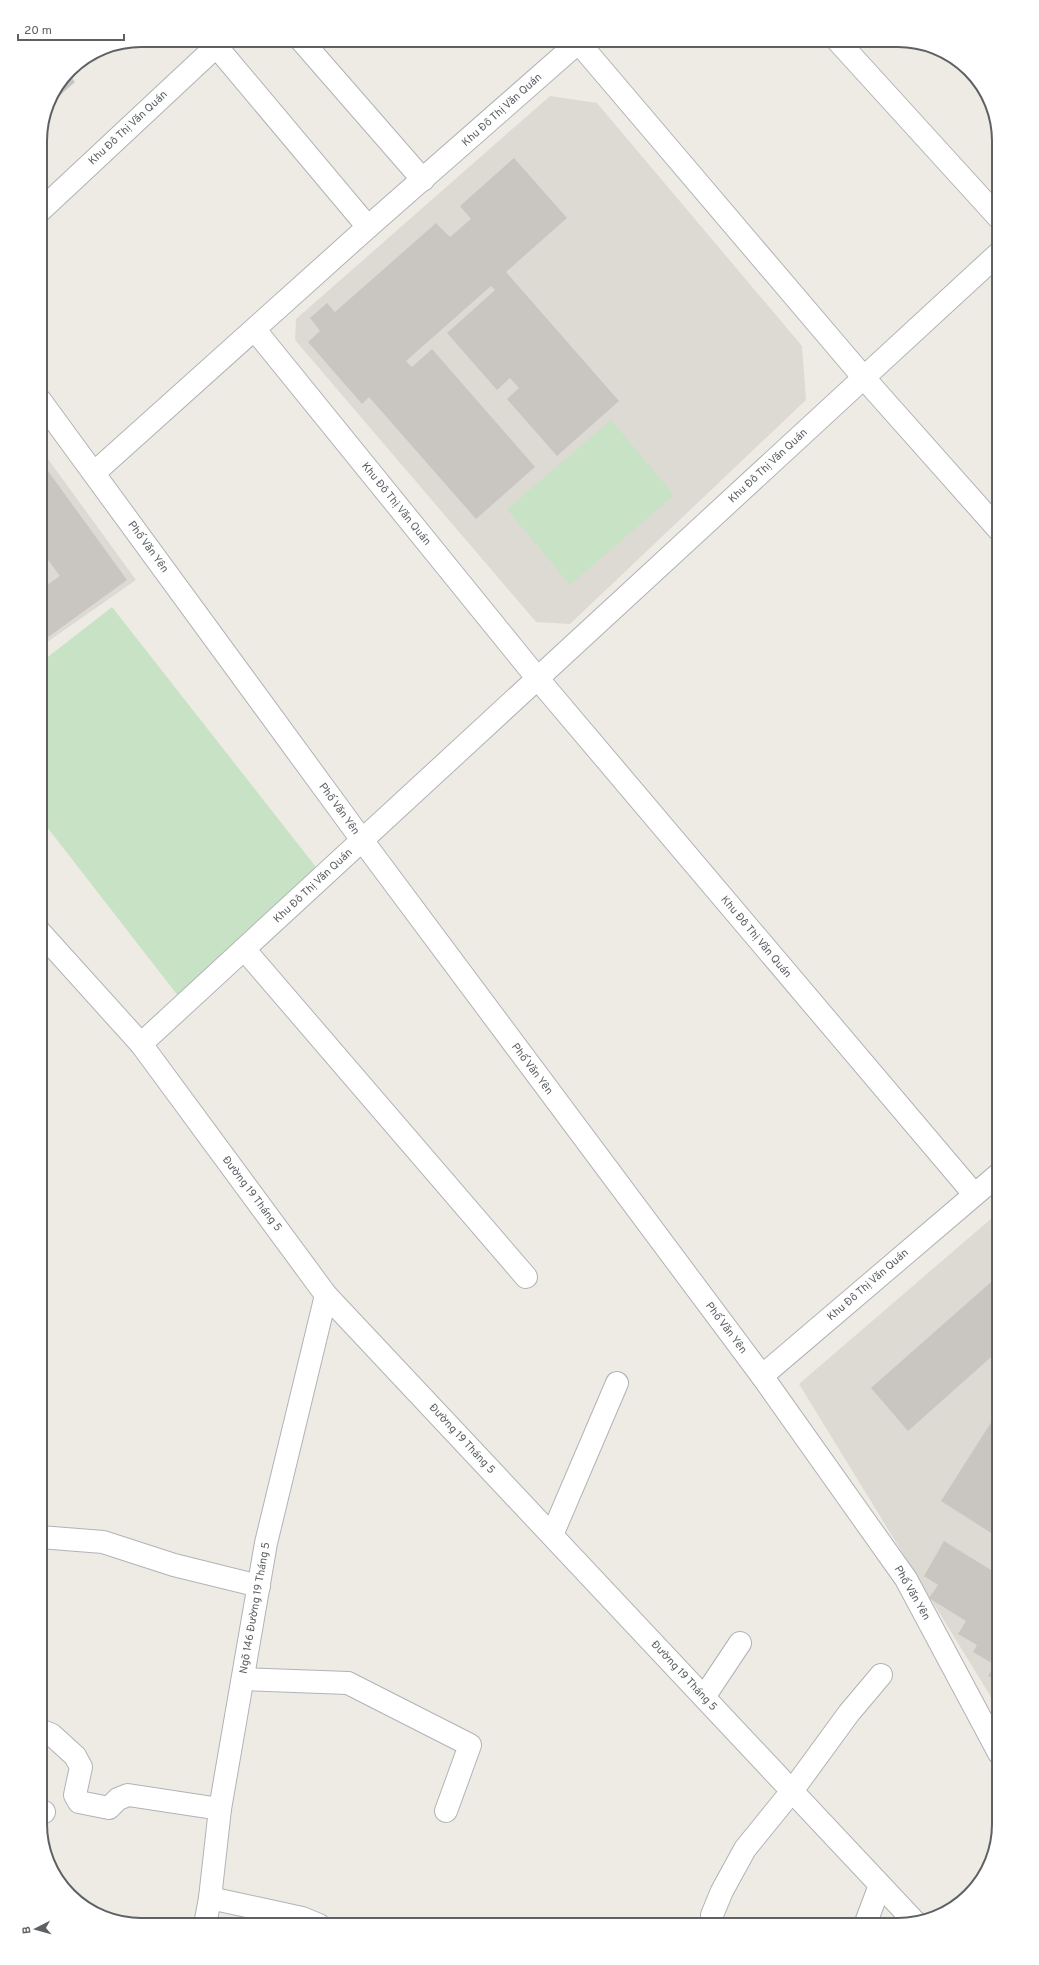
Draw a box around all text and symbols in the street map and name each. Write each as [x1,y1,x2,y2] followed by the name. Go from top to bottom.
[18,16,124,42] scale bar
[24,23,52,39] text: 20 m
[459,70,545,150] street label: Khu Đô Thị Văn Quán
[86,88,170,168] street label: Khu Đô Thị Văn Quán
[726,426,810,506] street label: Khu Đô Thị Văn Quán
[358,460,434,548] street label: Khu Đô Thị Văn Quán
[124,518,172,576] street label: Phố Văn Yên
[315,780,363,838] street label: Phố Văn Yên
[271,846,355,926] street label: Khu Đô Thị Văn Quán
[718,893,794,981] street label: Khu Đô Thị Văn Quán
[508,1040,556,1098] street label: Phố Văn Yên
[219,1154,285,1235] street label: Đường 19 Tháng 5
[825,1246,911,1324] street label: Khu Đô Thị Văn Quán
[702,1299,750,1357] street label: Phố Văn Yên
[426,1401,498,1477] street label: Đường 19 Tháng 5
[237,1541,273,1675] street label: Ngõ 146 Đường 19 Tháng 5
[891,1563,933,1623] street label: Phố Văn Yên
[648,1638,720,1714] street label: Đường 19 Tháng 5
[16,1909,56,1949] north arrow
[20,1925,34,1934] text: B

